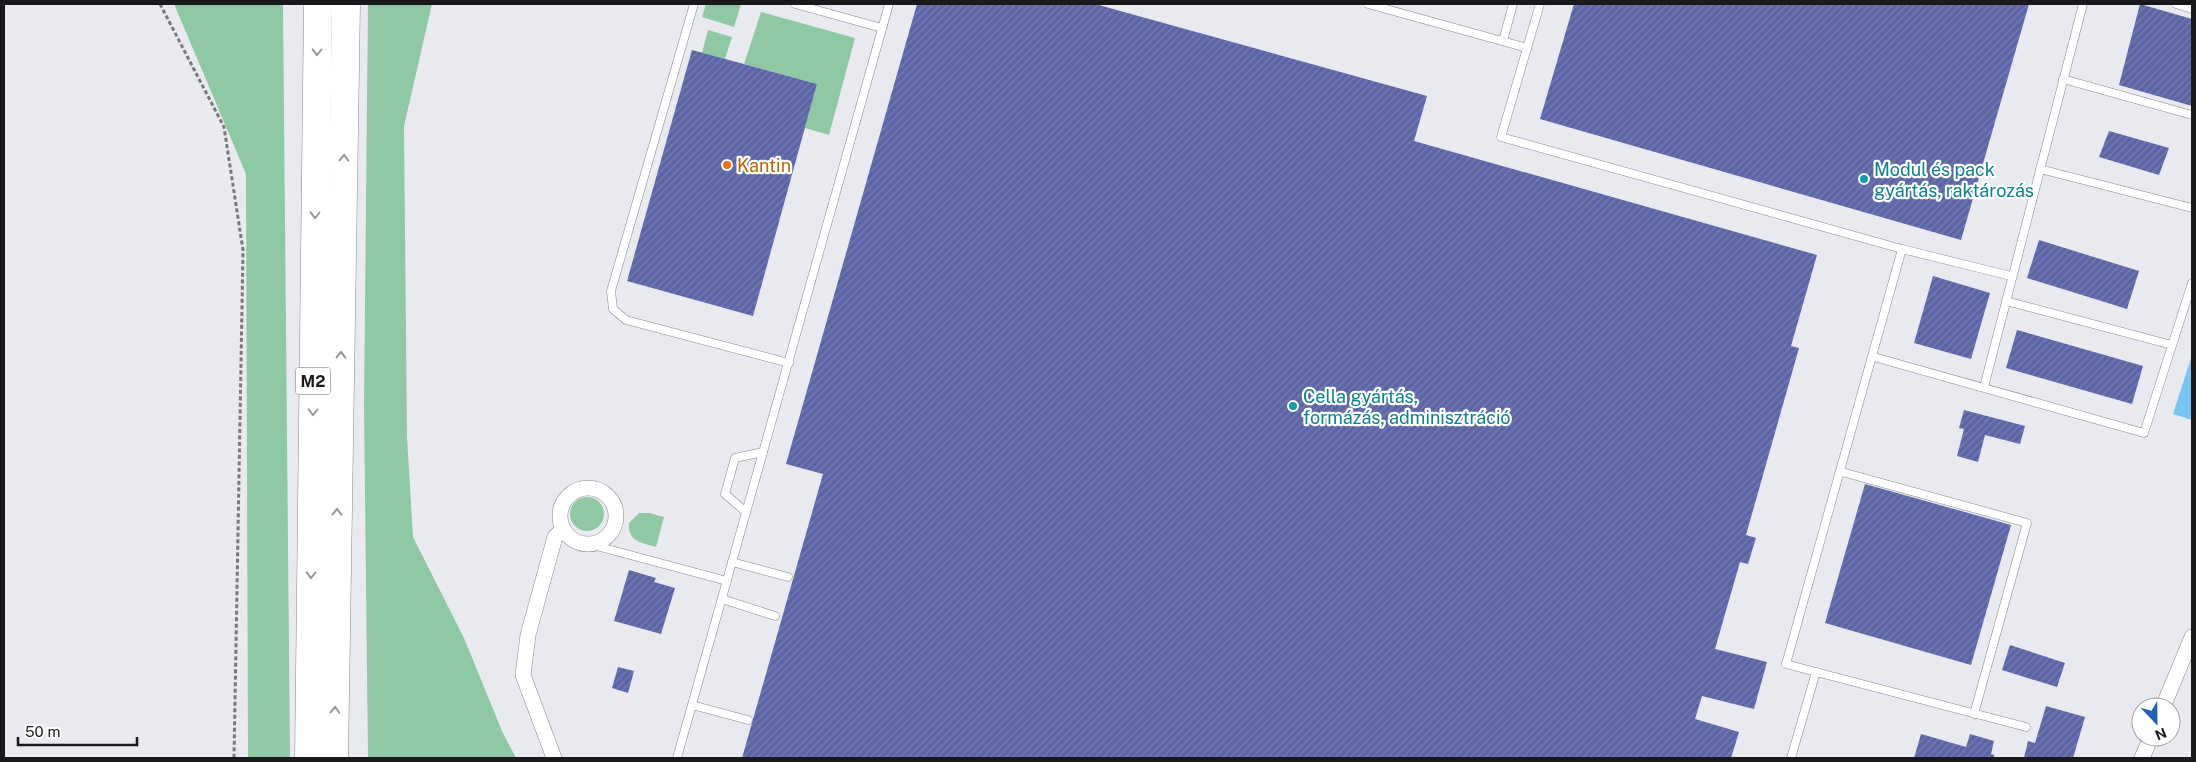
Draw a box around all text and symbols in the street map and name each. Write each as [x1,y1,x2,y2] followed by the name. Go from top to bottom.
[312,49,322,57] one-way arrow
[339,154,349,162] one-way arrow
[737,155,791,176] place label: Kantin
[721,159,733,171] marker: Kantin
[1874,159,2034,201] place label: Modul és pack gyártás, raktározás
[1858,173,1870,185] marker: Modul és pack gyártás, raktározás
[310,212,320,219] one-way arrow
[335,351,346,359] one-way arrow
[296,368,330,394] road number: M2
[1303,386,1511,428] place label: Cella gyártás, formázás, adminisztráció
[1287,400,1299,412] marker: Cella gyártás, formázás, adminisztráció
[308,409,318,417] one-way arrow
[332,508,342,516] one-way arrow
[306,572,316,579] one-way arrow
[2131,697,2181,747] north arrow
[330,705,340,713] one-way arrow
[18,714,136,746] scale bar
[25,723,60,740] text: 50 m
[2153,725,2169,744] text: N

